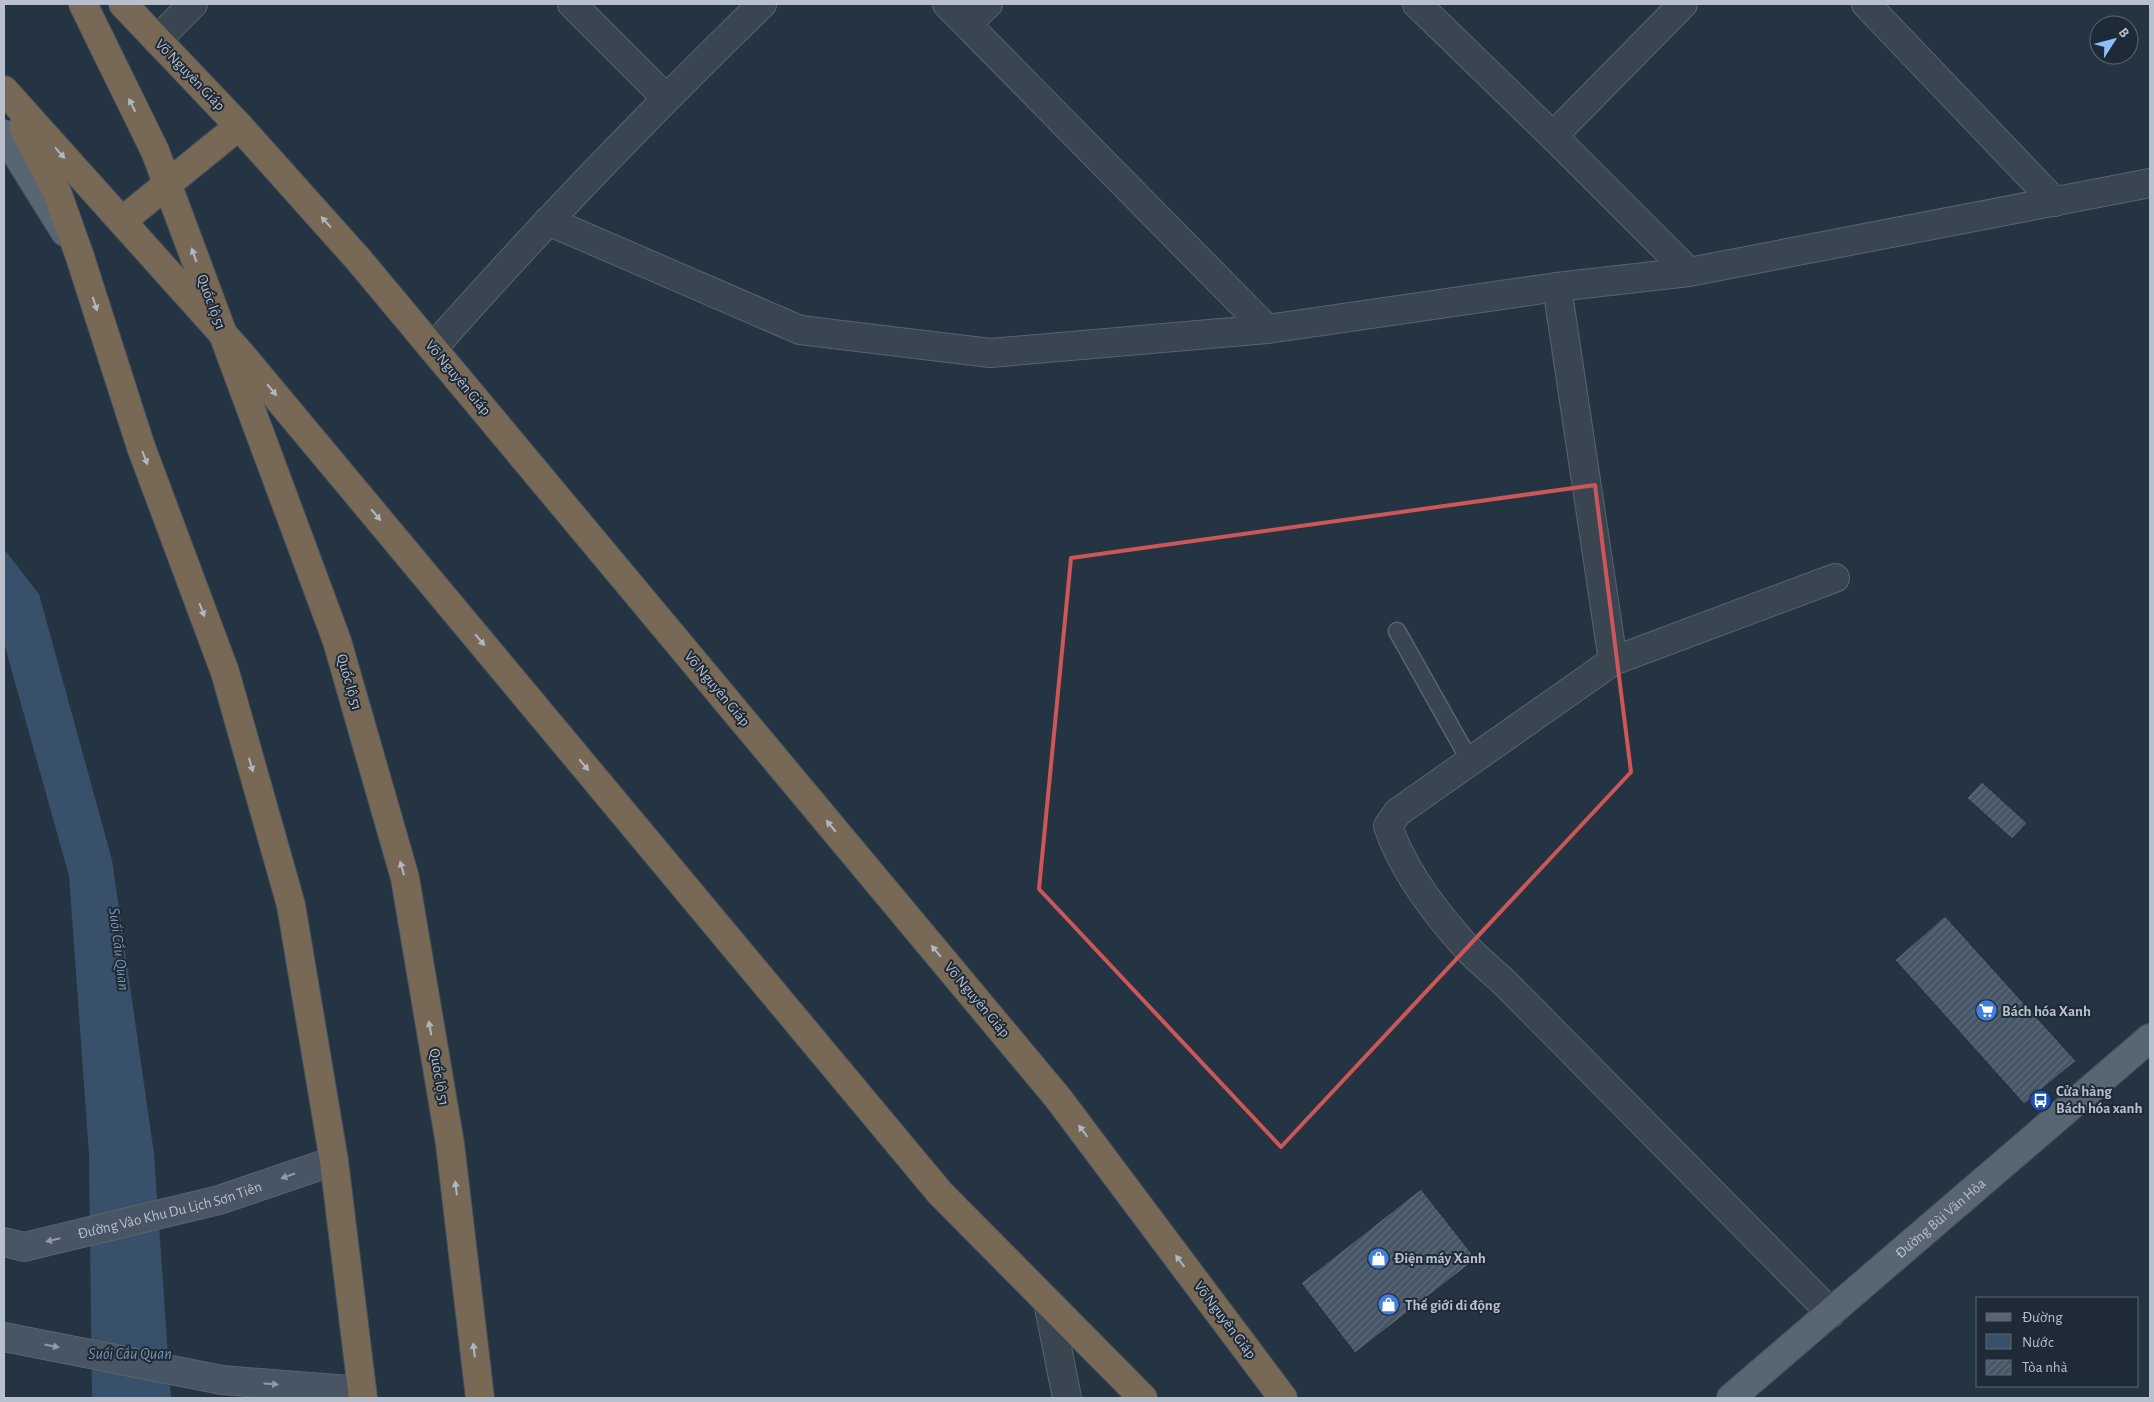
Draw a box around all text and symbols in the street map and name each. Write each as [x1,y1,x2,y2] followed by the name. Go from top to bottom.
[2089,15,2139,65] north arrow
[2116,26,2132,40] text: B
[152,36,228,114] street label: Võ Nguyên Giáp
[128,98,136,112] one-way arrow
[54,146,66,158] one-way arrow
[320,216,331,229] one-way arrow
[189,248,197,262] one-way arrow
[194,272,228,332] street label: Quốc lộ 51
[92,296,99,311] one-way arrow
[422,338,494,418] street label: Võ Nguyên Giáp
[266,383,277,396] one-way arrow
[141,451,149,466] one-way arrow
[370,508,381,521] one-way arrow
[199,603,206,618] one-way arrow
[474,633,485,646] one-way arrow
[681,649,753,729] street label: Võ Nguyên Giáp
[334,652,364,712] street label: Quốc lộ 51
[248,758,256,773] one-way arrow
[578,758,589,771] one-way arrow
[826,820,837,833] one-way arrow
[397,860,405,875] one-way arrow
[105,907,132,992] water label: Suối Cầu Quan
[930,945,941,958] one-way arrow
[941,960,1013,1040] street label: Võ Nguyên Giáp
[1974,999,1998,1023] supermarket icon: Bách hóa Xanh
[2002,1004,2091,1019] place label: Bách hóa Xanh
[426,1020,434,1036] one-way arrow
[427,1047,451,1107] street label: Quốc lộ 51
[2056,1084,2143,1116] place label: Cửa hàng Bách hóa xanh
[2028,1088,2052,1112] bus stop icon: Cửa hàng Bách hóa xanh
[1078,1124,1088,1138] one-way arrow
[281,1173,296,1181] one-way arrow
[1892,1175,1988,1261] street label: Đường Bùi Văn Hòa
[76,1179,264,1241] street label: Đường Vào Khu Du Lịch Sơn Tiên
[451,1180,459,1196] one-way arrow
[45,1236,60,1244] one-way arrow
[1366,1246,1390,1270] shop icon: Điện máy Xanh
[1394,1251,1486,1266] place label: Điện máy Xanh
[1175,1255,1186,1268] one-way arrow
[1191,1278,1259,1362] street label: Võ Nguyên Giáp
[1377,1293,1401,1317] shop icon: Thế giới di động
[1976,1297,2139,1387] legend
[1405,1298,1501,1313] place label: Thế giới di động
[2022,1310,2063,1325] text: Đường
[2022,1335,2054,1350] text: Nước
[44,1342,59,1350] one-way arrow
[470,1342,478,1358] one-way arrow
[88,1346,172,1363] water label: Suối Cầu Quan
[2022,1360,2068,1375] text: Tòa nhà
[263,1380,279,1388] one-way arrow

